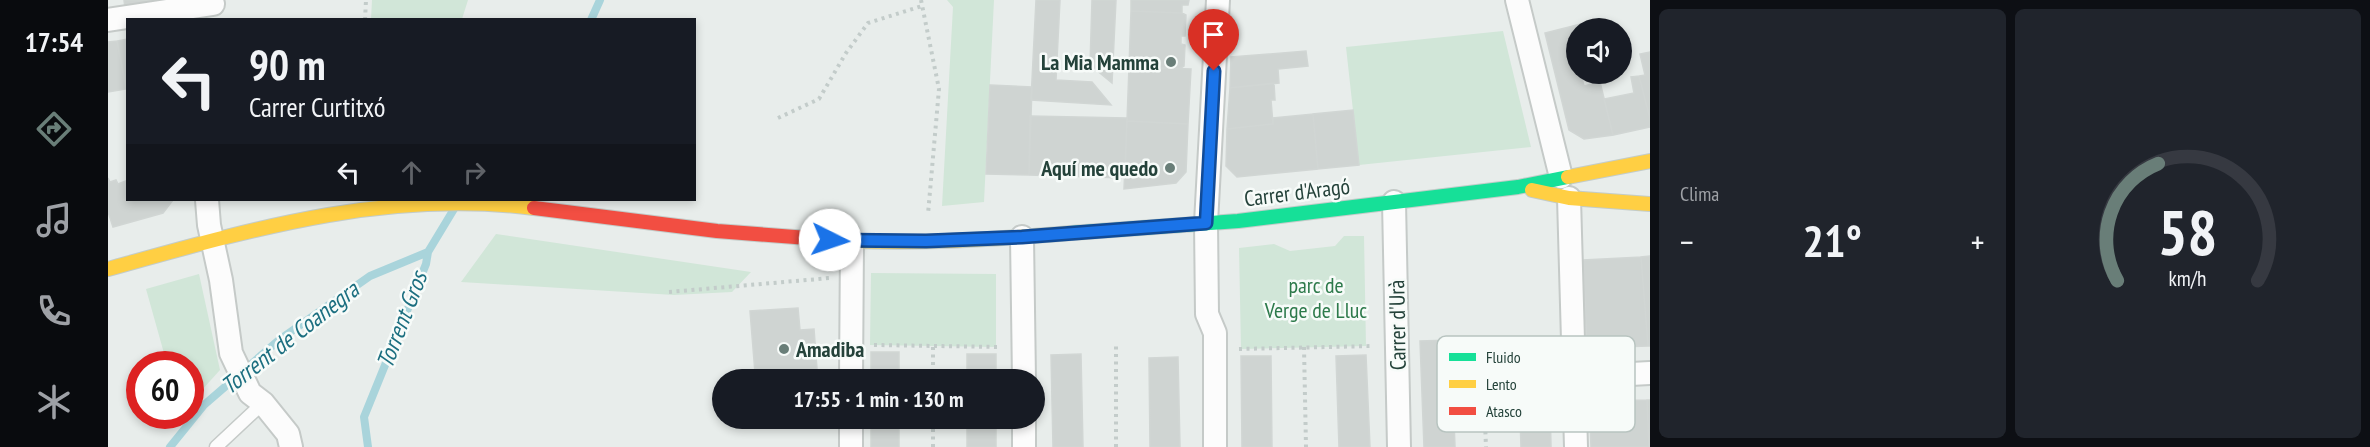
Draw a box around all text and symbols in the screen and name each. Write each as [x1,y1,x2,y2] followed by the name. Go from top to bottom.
[1188,9,1239,71] pin
[1197,18,1230,51] icon: arrive
[1566,18,1632,84] map controls
[1566,18,1632,84] button: sound
[25,25,83,59] text: 17:54
[249,37,326,92] text: 90 m
[150,42,228,120] icon: left
[1041,48,1159,76] place label: La Mia Mamma
[1164,55,1178,69] marker: La Mia Mamma
[249,90,385,124] text: Carrer Curtitxó
[33,108,75,150] icon: directions
[1040,154,1158,182] place label: Aquí me quedo
[332,156,365,189] icon: left
[395,156,428,189] icon: ahead
[458,156,491,189] icon: right
[1163,161,1177,175] marker: Aquí me quedo
[1243,172,1351,212] street label: Carrer d'Aragó
[1680,181,1719,207] text: Clima
[2158,191,2218,272] text: 58
[33,199,75,241] icon: music
[798,208,862,272] position arrow
[1803,211,1862,269] text: 21°
[1680,220,1694,263] text: −
[1971,220,1985,263] text: +
[2169,264,2207,292] text: km/h
[369,265,435,372] water label: Torrent Gros
[1264,271,1367,324] park label: parc de Verge de Lluc
[215,273,366,401] water label: Torrent de Coanegra
[1382,280,1412,370] street label: Carrer d'Urà
[33,290,75,332] icon: phone
[795,335,864,363] place label: Amadiba
[1437,336,1635,432] legend
[777,342,791,356] marker: Amadiba
[1486,347,1521,367] text: Fluido
[126,351,204,429] speed limit sign: 60
[1486,374,1517,394] text: Lento
[33,381,75,423] icon: climate
[793,385,964,413] text: 17:55 · 1 min · 130 m
[1486,401,1522,421] text: Atasco

